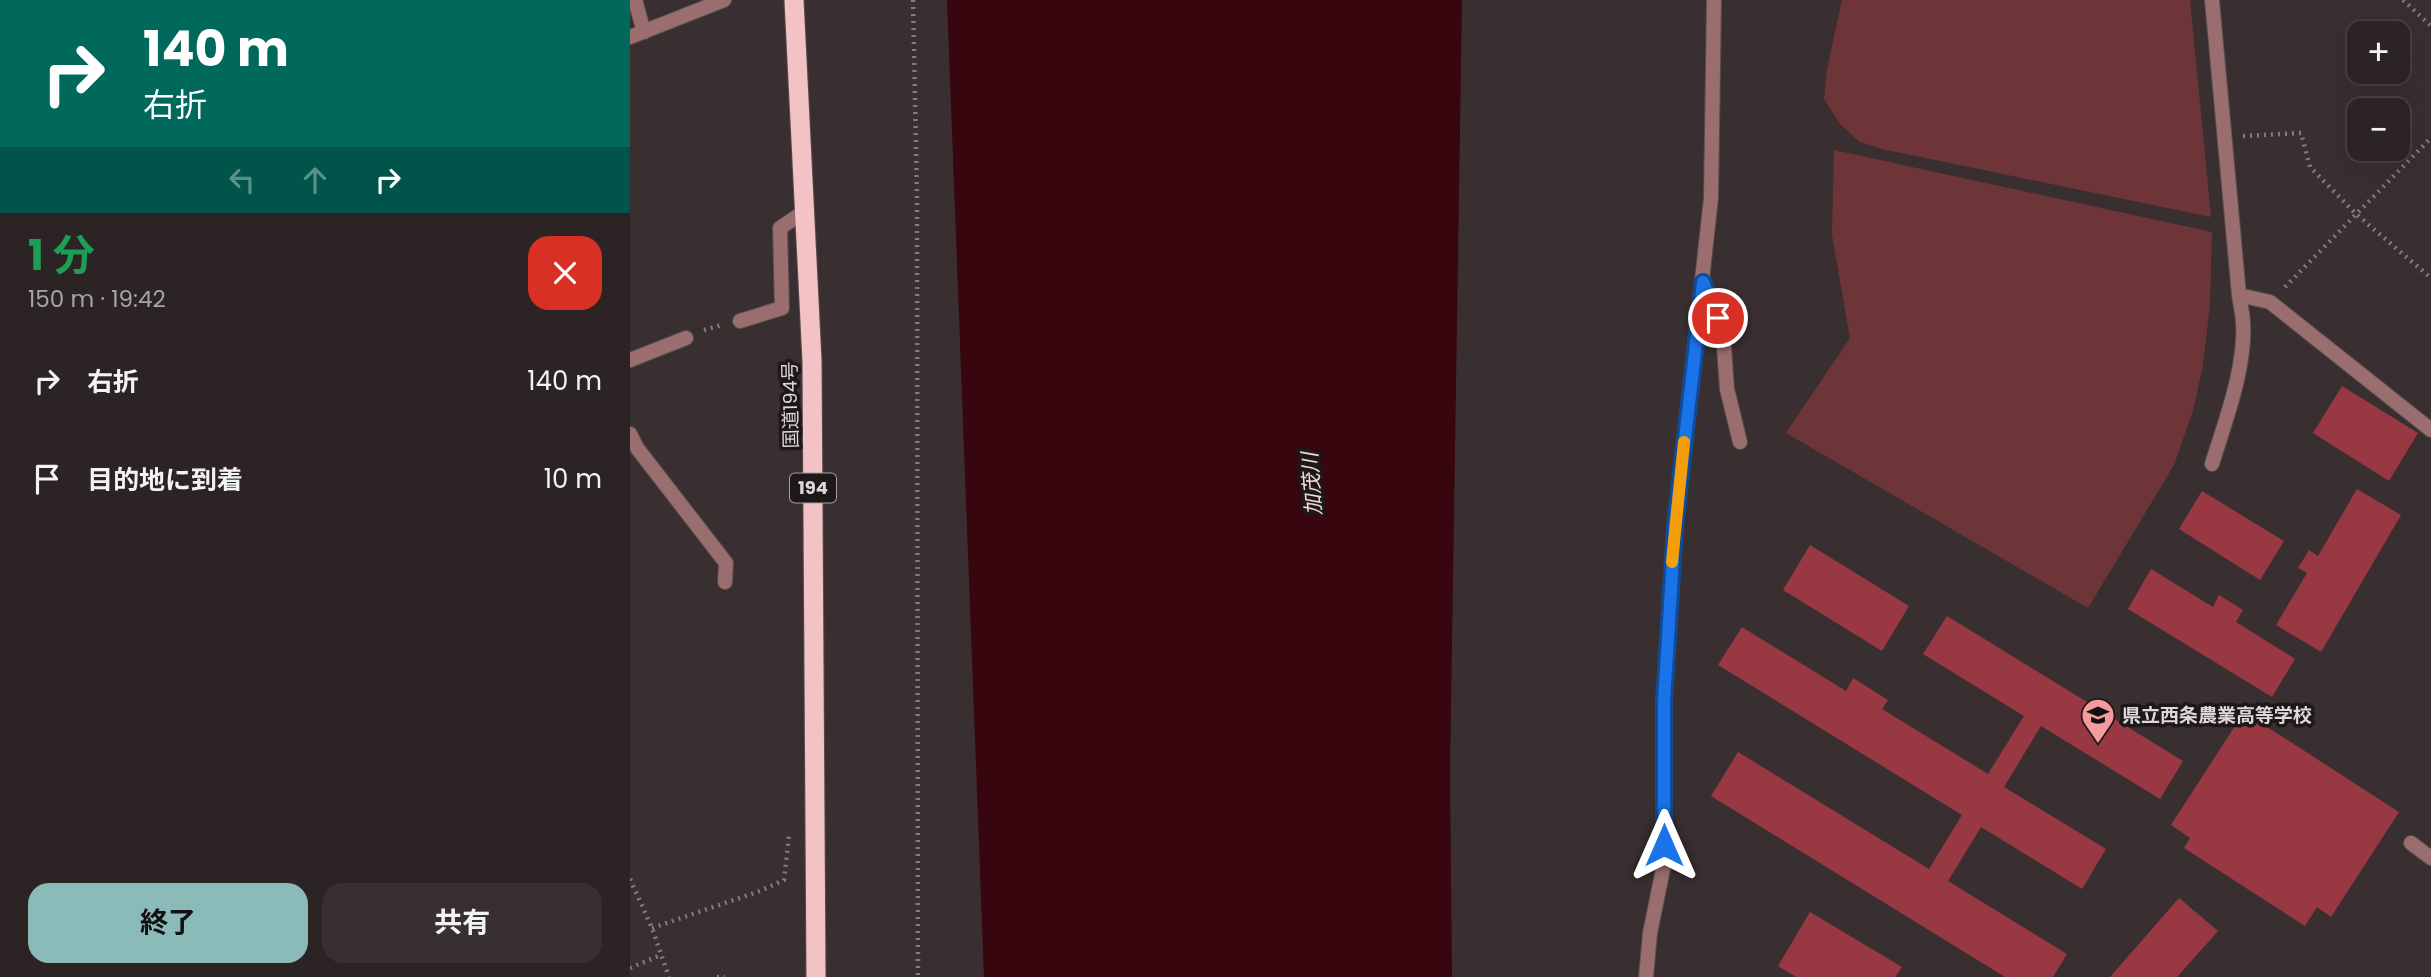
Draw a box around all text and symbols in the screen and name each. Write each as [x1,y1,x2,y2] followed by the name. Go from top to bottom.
[143,15,289,83] text: 140 m
[2347,21,2410,161] map controls
[2347,21,2410,84] button: +
[28,28,119,119] icon: right
[143,82,207,127] text: 右折
[2347,98,2410,161] button: −
[223,161,261,199] icon: left
[296,161,334,199] icon: ahead
[369,161,407,199] icon: right
[28,226,95,285] text: 1 分
[528,236,602,310] button: close
[28,283,166,315] text: 150 m · 19:42
[1688,288,1748,348] pin
[1699,299,1737,337] icon: arrive
[776,361,805,449] street label: 国道194号
[28,362,66,400] icon: right
[527,363,602,399] text: 140 m
[87,364,139,400] text: 右折
[1295,450,1328,516] water label: 加茂川
[28,460,66,498] icon: arrive
[544,461,602,497] text: 10 m
[87,462,243,498] text: 目的地に到着
[790,474,836,502] road number: 194
[2079,696,2117,745] school or university icon: 県立西条農業高等学校
[2122,702,2312,729] place label: 県立西条農業高等学校
[1627,808,1701,882] position arrow
[28,883,308,963] button: 終了
[322,883,602,963] button: 共有

